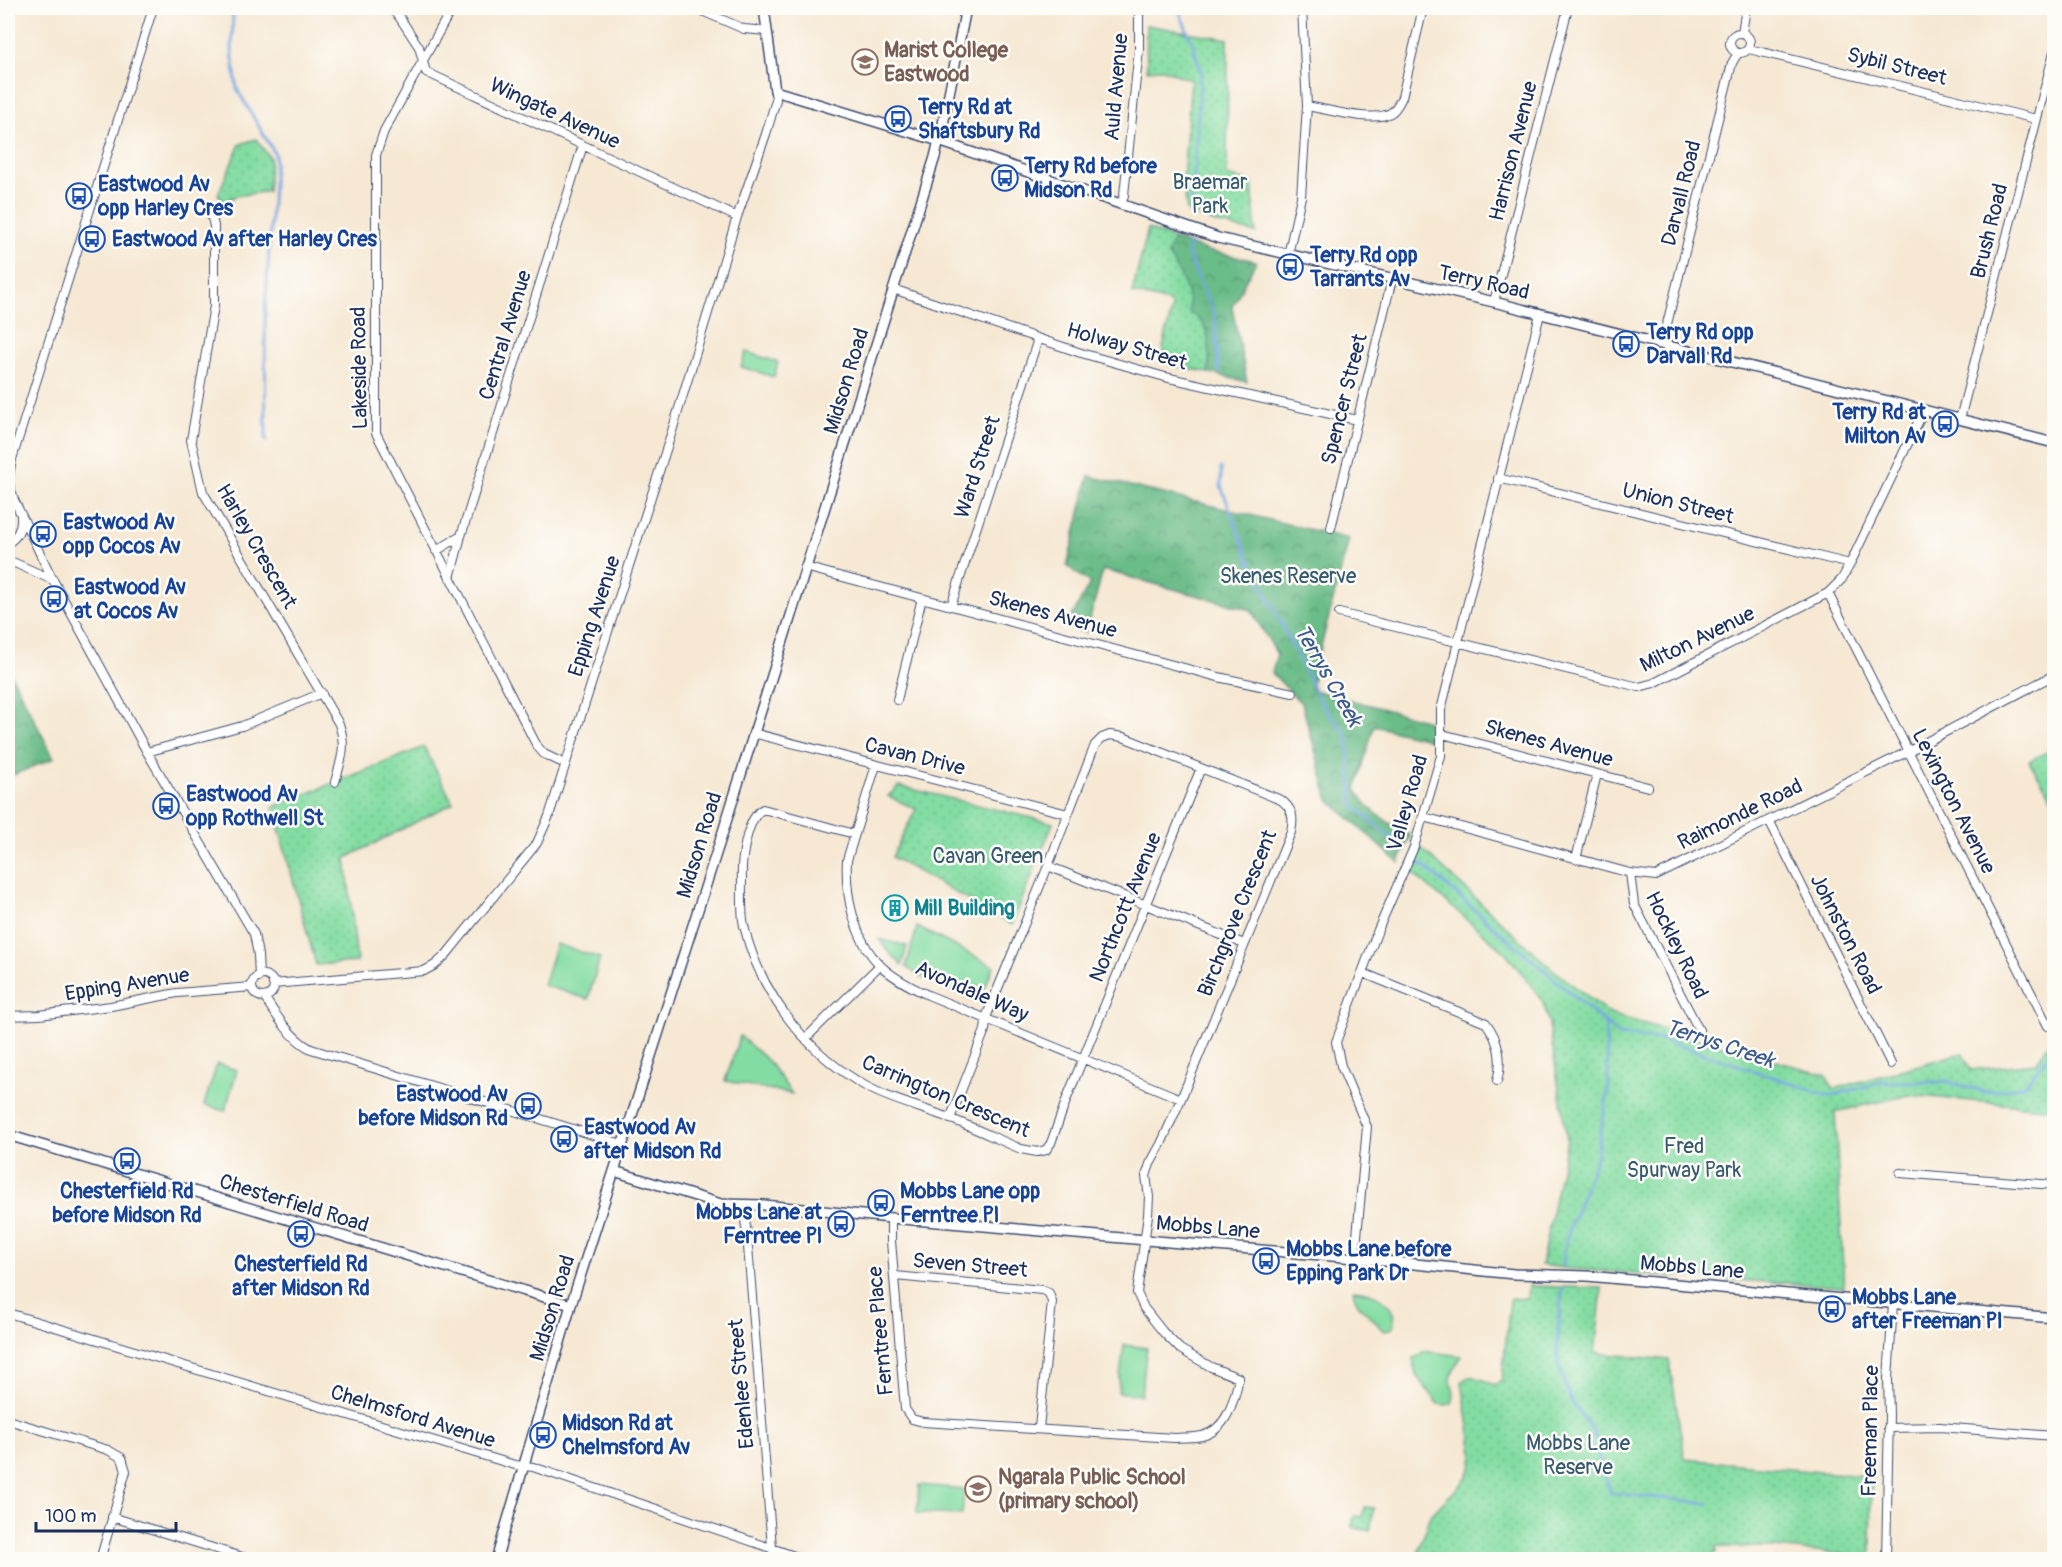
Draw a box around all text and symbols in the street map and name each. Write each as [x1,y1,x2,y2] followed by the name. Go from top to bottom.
[1098,32,1135,142] street label: Auld Avenue
[884,37,1009,88] place label: Marist College Eastwood
[1844,41,1950,92] street label: Sybil Street
[850,47,880,77] school or university icon: Marist College Eastwood
[485,71,625,156] street label: Wingate Avenue
[1483,78,1544,224] street label: Harrison Avenue
[917,94,1041,145] place label: Terry Rd at Shaftsbury Rd
[883,104,913,134] bus stop icon: Terry Rd at Shaftsbury Rd
[1655,138,1708,249] street label: Darvall Road
[1023,153,1158,204] place label: Terry Rd before Midson Rd
[990,163,1020,193] bus stop icon: Terry Rd before Midson Rd
[1172,169,1248,220] park label: Braemar Park
[97,171,234,222] place label: Eastwood Av opp Harley Cres
[64,181,94,211] bus stop icon: Eastwood Av opp Harley Cres
[1965,181,2014,282] street label: Brush Road
[77,224,107,254] bus stop icon: Eastwood Av after Harley Cres
[112,226,377,253] place label: Eastwood Av after Harley Cres
[1309,242,1418,293] place label: Terry Rd opp Tarrants Av
[1275,252,1305,282] bus stop icon: Terry Rd opp Tarrants Av
[1436,259,1532,306] street label: Terry Road
[473,266,538,403] street label: Central Avenue
[345,306,374,430] street label: Lakeside Road
[1064,316,1191,377] street label: Holway Street
[1645,319,1754,370] place label: Terry Rd opp Darvall Rd
[818,325,875,437] street label: Midson Road
[1611,329,1641,359] bus stop icon: Terry Rd opp Darvall Rd
[1315,330,1374,467] street label: Spencer Street
[1831,399,1927,450] place label: Terry Rd at Milton Av
[1930,409,1960,439] bus stop icon: Terry Rd at Milton Av
[948,412,1007,522] street label: Ward Street
[1619,477,1737,531] street label: Union Street
[210,479,304,614] street label: Harley Crescent
[62,509,181,560] place label: Eastwood Av opp Cocos Av
[28,519,58,549] bus stop icon: Eastwood Av opp Cocos Av
[562,552,627,680] street label: Epping Avenue
[1220,563,1357,590] park label: Skenes Reserve
[74,574,187,625] place label: Eastwood Av at Cocos Av
[39,584,69,614] bus stop icon: Eastwood Av at Cocos Av
[986,584,1121,645] street label: Skenes Avenue
[1635,600,1760,679] street label: Milton Avenue
[1288,619,1369,733] water label: Terrys Creek
[1482,713,1617,774] street label: Skenes Avenue
[1905,724,2002,879] street label: Lexington Avenue
[862,731,969,782] street label: Cavan Drive
[1381,751,1434,855] street label: Valley Road
[1673,773,1807,856] street label: Raimonde Road
[185,781,324,832] place label: Eastwood Av opp Rothwell St
[671,789,728,901] street label: Midson Road
[151,791,181,821] bus stop icon: Eastwood Av opp Rothwell St
[1192,825,1283,1001] street label: Birchgrove Crescent
[1083,828,1168,986] street label: Northcott Avenue
[933,843,1043,870] park label: Cavan Green
[1804,870,1887,999] street label: Johnston Road
[1639,887,1714,1003] street label: Hockley Road
[880,893,910,923] building icon: Mill Building
[914,895,1015,922] place label: Mill Building
[911,954,1033,1028] street label: Avondale Way
[63,961,192,1008] street label: Epping Avenue
[1661,1013,1780,1075] water label: Terrys Creek
[858,1049,1034,1144] street label: Carrington Crescent
[358,1081,509,1132] place label: Eastwood Av before Midson Rd
[513,1091,543,1121] bus stop icon: Eastwood Av before Midson Rd
[584,1114,722,1165] place label: Eastwood Av after Midson Rd
[549,1124,579,1154] bus stop icon: Eastwood Av after Midson Rd
[1627,1133,1741,1184] park label: Fred Spurway Park
[112,1146,142,1176] bus stop icon: Chesterfield Rd before Midson Rd
[216,1168,372,1239] street label: Chesterfield Road
[52,1178,202,1229] place label: Chesterfield Rd before Midson Rd
[900,1178,1040,1229] place label: Mobbs Lane opp Ferntree Pl
[866,1188,896,1218] bus stop icon: Mobbs Lane opp Ferntree Pl
[696,1199,823,1250] place label: Mobbs Lane at Ferntree Pl
[826,1209,856,1239] bus stop icon: Mobbs Lane at Ferntree Pl
[1155,1210,1262,1246] street label: Mobbs Lane
[286,1219,316,1249] bus stop icon: Chesterfield Rd after Midson Rd
[1286,1236,1452,1287] place label: Mobbs Lane before Epping Park Dr
[1251,1246,1281,1276] bus stop icon: Mobbs Lane before Epping Park Dr
[911,1247,1029,1284] street label: Seven Street
[1639,1250,1746,1286] street label: Mobbs Lane
[232,1251,370,1302] place label: Chesterfield Rd after Midson Rd
[524,1252,581,1364] street label: Midson Road
[861,1265,900,1397] street label: Ferntree Place
[1852,1284,2002,1335] place label: Mobbs Lane after Freeman Pl
[1817,1294,1847,1324] bus stop icon: Mobbs Lane after Freeman Pl
[722,1317,761,1450] street label: Edenlee Street
[1856,1364,1885,1497] street label: Freeman Place
[327,1379,499,1455] street label: Chelmsford Avenue
[562,1410,691,1461] place label: Midson Rd at Chelmsford Av
[528,1420,558,1450] bus stop icon: Midson Rd at Chelmsford Av
[1526,1430,1631,1481] park label: Mobbs Lane Reserve
[998,1464,1186,1515] place label: Ngarala Public School (primary school)
[963,1474,993,1504] school or university icon: Ngarala Public School (primary school)
[36,1495,176,1533] scale bar
[45,1505,97,1528] text: 100 m

